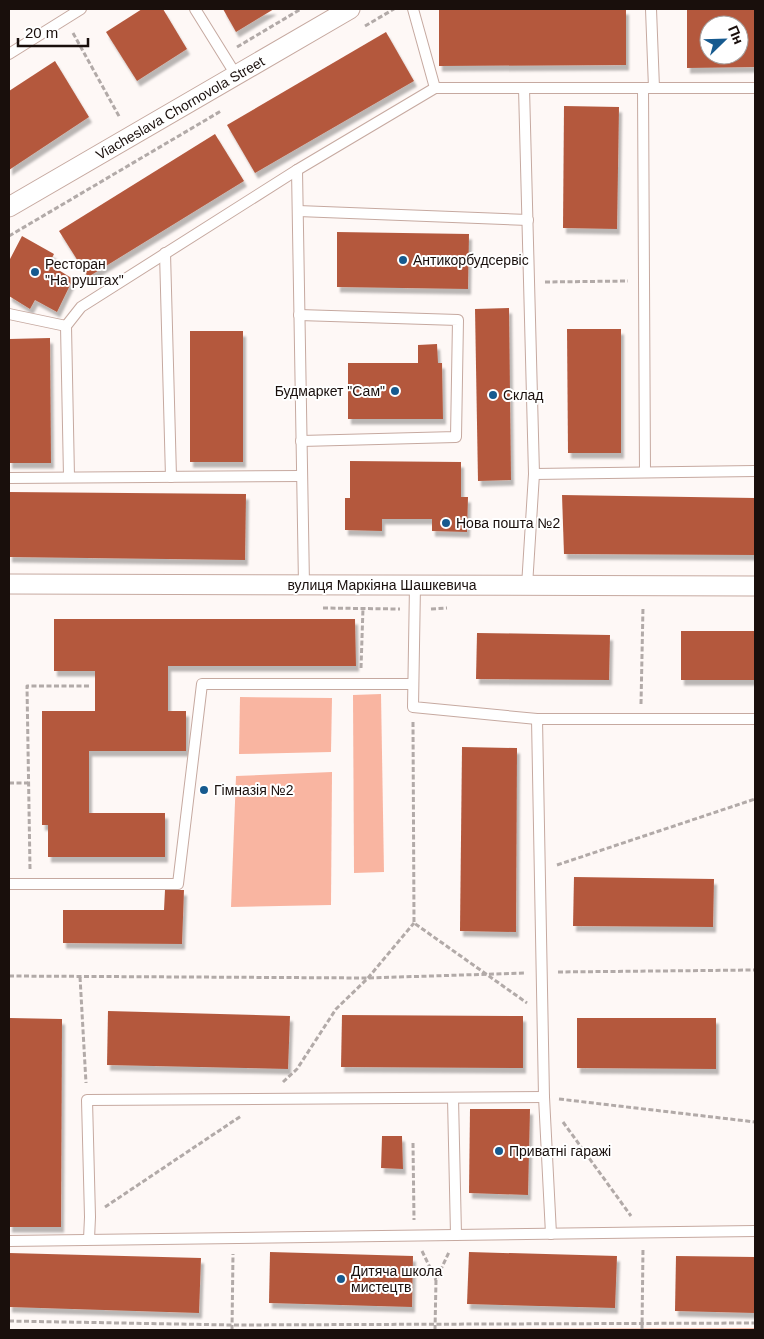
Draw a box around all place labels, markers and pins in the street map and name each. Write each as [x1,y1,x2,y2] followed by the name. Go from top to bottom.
[413,252,529,268] place label: Антикорбудсервіс
[397,254,409,266] marker: Антикорбудсервіс
[45,256,124,288] place label: Ресторан "На руштах"
[29,266,41,278] marker: Ресторан "На руштах"
[275,383,385,399] place label: Будмаркет "Сам"
[389,385,401,397] marker: Будмаркет "Сам"
[503,387,544,403] place label: Склад
[487,389,499,401] marker: Склад
[456,515,560,531] place label: Нова пошта №2
[440,517,452,529] marker: Нова пошта №2
[214,782,294,798] place label: Гімназія №2
[198,784,210,796] marker: Гімназія №2
[509,1143,611,1159] place label: Приватні гаражі
[493,1145,505,1157] marker: Приватні гаражі
[351,1263,442,1295] place label: Дитяча школа мистецтв
[335,1273,347,1285] marker: Дитяча школа мистецтв

